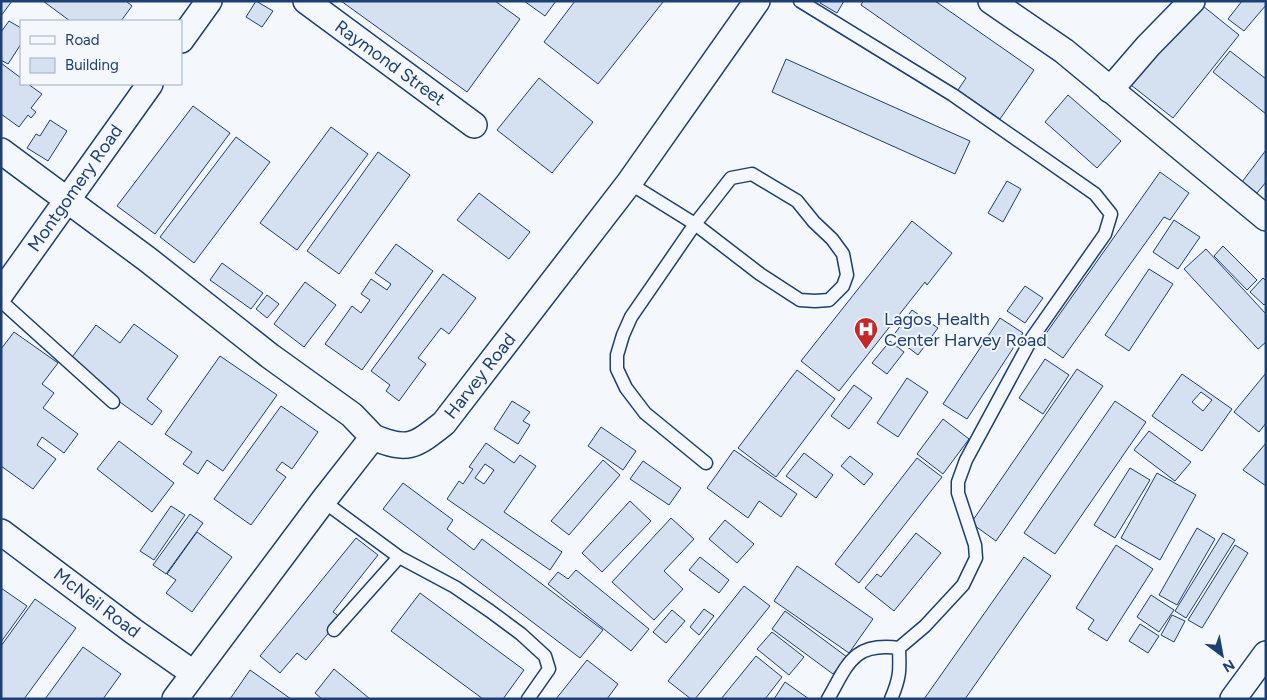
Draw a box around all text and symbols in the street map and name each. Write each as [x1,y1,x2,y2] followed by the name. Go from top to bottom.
[331,16,450,111] street label: Raymond Street
[20,20,182,85] legend
[65,31,100,49] text: Road
[65,56,119,74] text: Building
[23,120,127,256] street label: Montgomery Road
[884,308,1047,351] place label: Lagos Health Center Harvey Road
[853,316,879,350] hospital icon: Lagos Health Center Harvey Road
[440,329,520,423] street label: Harvey Road
[49,563,145,643] street label: McNeil Road
[1197,630,1247,680] north arrow
[1220,656,1238,676] text: N

